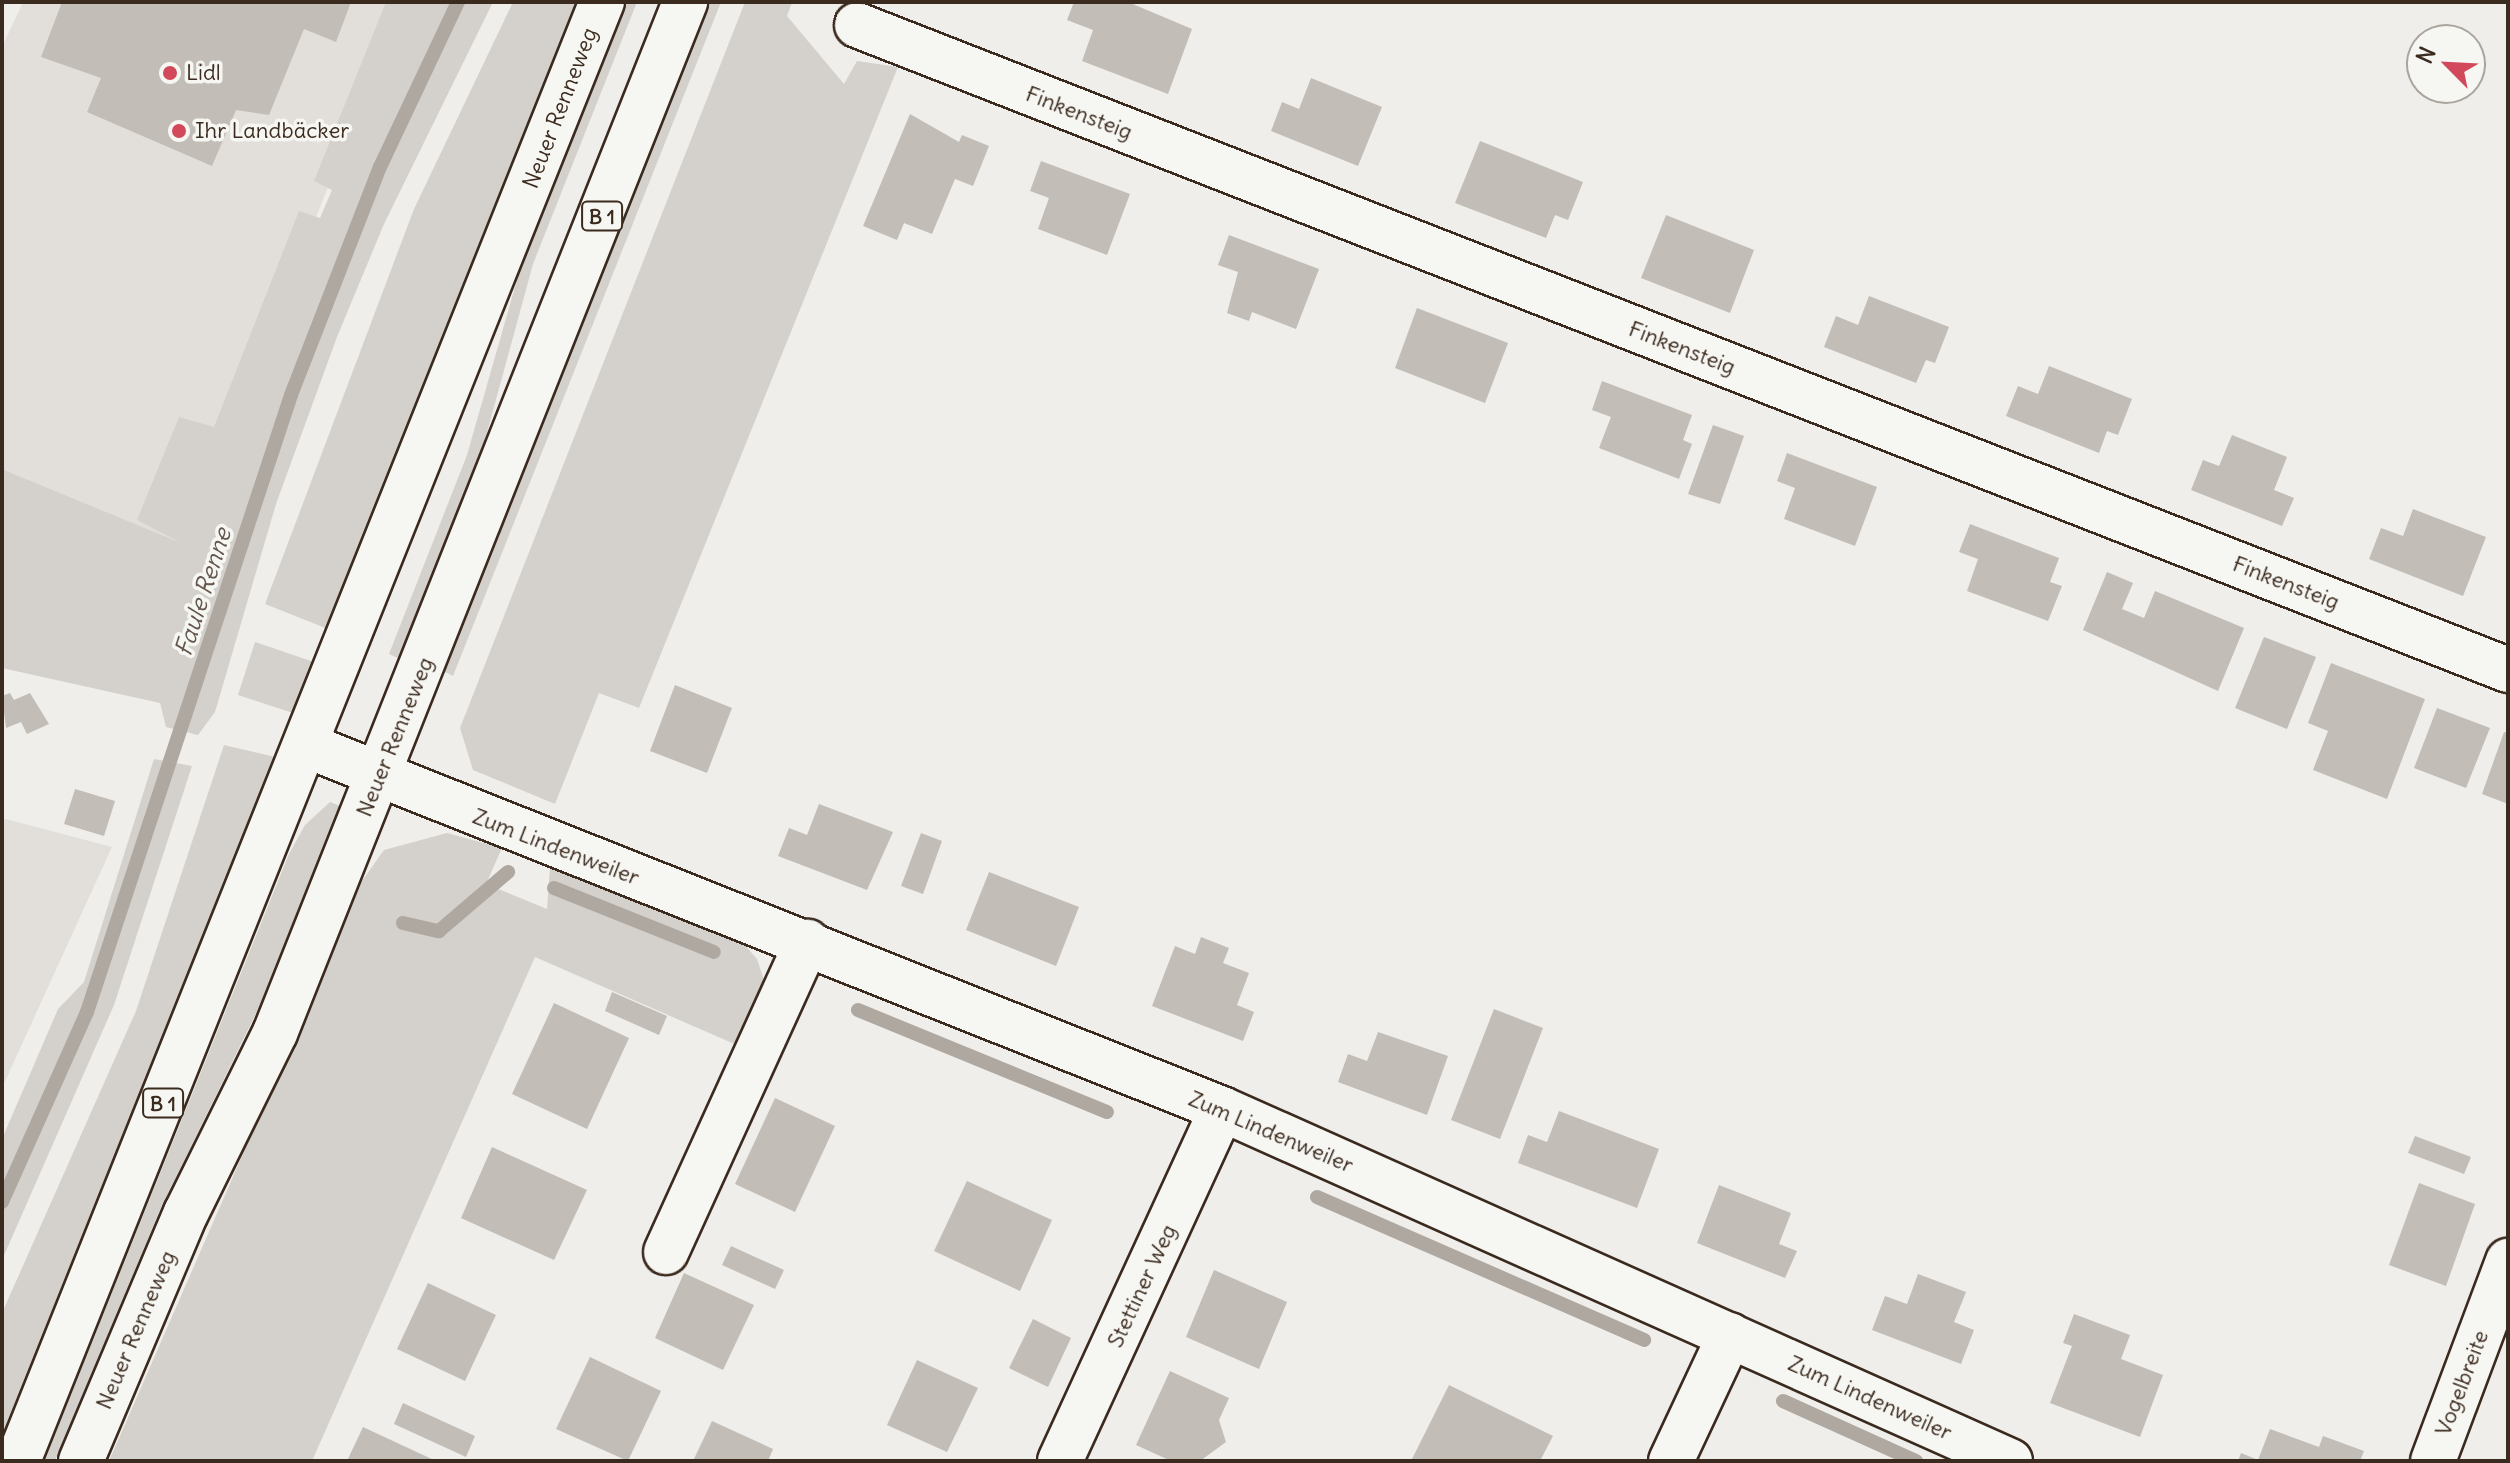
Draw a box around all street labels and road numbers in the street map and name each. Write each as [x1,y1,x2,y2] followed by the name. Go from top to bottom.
[517,24,603,192] street label: Neuer Renneweg
[1022,81,1136,145] street label: Finkensteig
[580,200,624,232] road number: B 1
[1625,316,1739,380] street label: Finkensteig
[2229,551,2343,615] street label: Finkensteig
[351,653,439,821] street label: Neuer Renneweg
[469,803,643,891] street label: Zum Lindenweiler
[1185,1085,1357,1179] street label: Zum Lindenweiler
[141,1087,185,1119] road number: B 1
[1102,1220,1182,1352] street label: Stettiner Weg
[91,1247,181,1413] street label: Neuer Renneweg
[2430,1327,2494,1439] street label: Vogelbreite
[1784,1350,1956,1446] street label: Zum Lindenweiler

